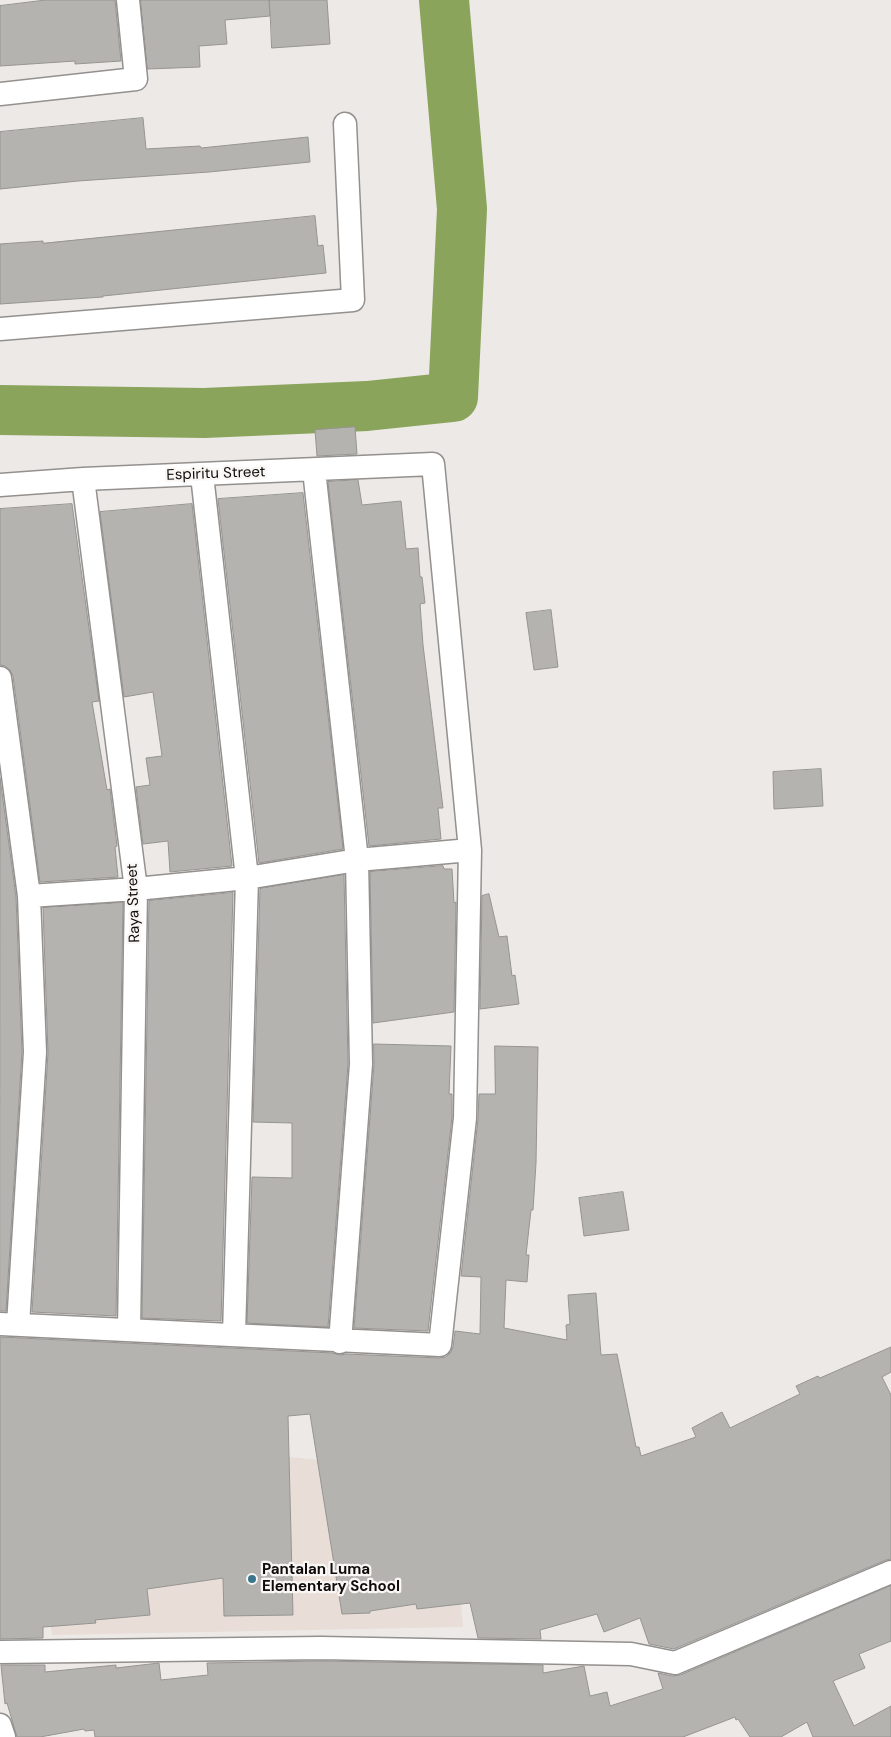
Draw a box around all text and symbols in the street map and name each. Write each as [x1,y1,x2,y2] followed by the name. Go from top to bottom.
[166,463,266,485] street label: Espiritu Street
[124,863,144,943] street label: Raya Street
[262,1561,400,1596] place label: Pantalan Luma Elementary School
[246,1573,258,1585] marker: Pantalan Luma Elementary School

